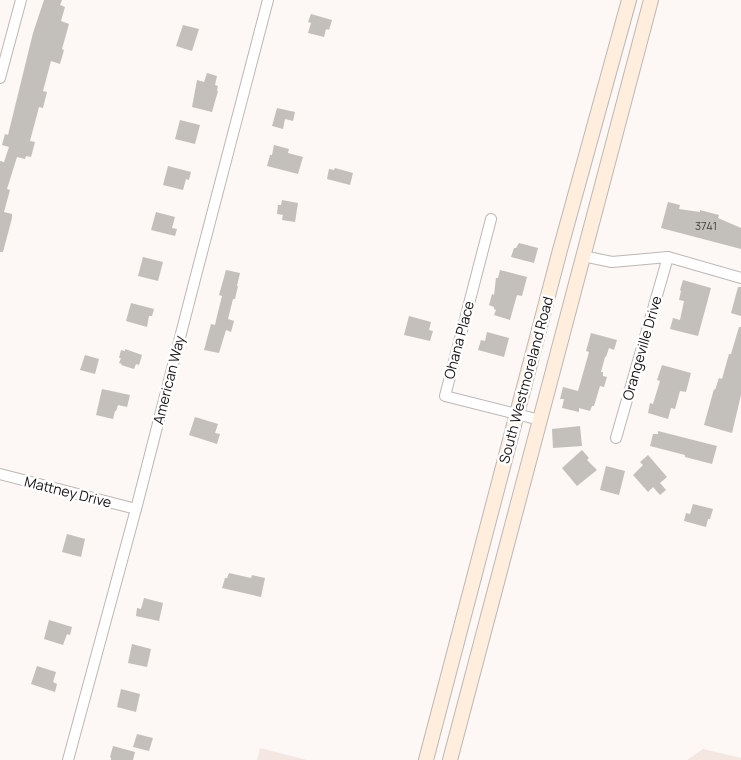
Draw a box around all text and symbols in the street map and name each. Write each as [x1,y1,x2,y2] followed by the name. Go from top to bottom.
[695,218,717,233] house number: 3741
[618,293,666,402] street label: Orangeville Drive
[494,294,557,465] street label: South Westmoreland Road
[439,299,478,381] street label: Ohana Place
[148,333,189,426] street label: American Way
[23,472,114,512] street label: Mattney Drive

